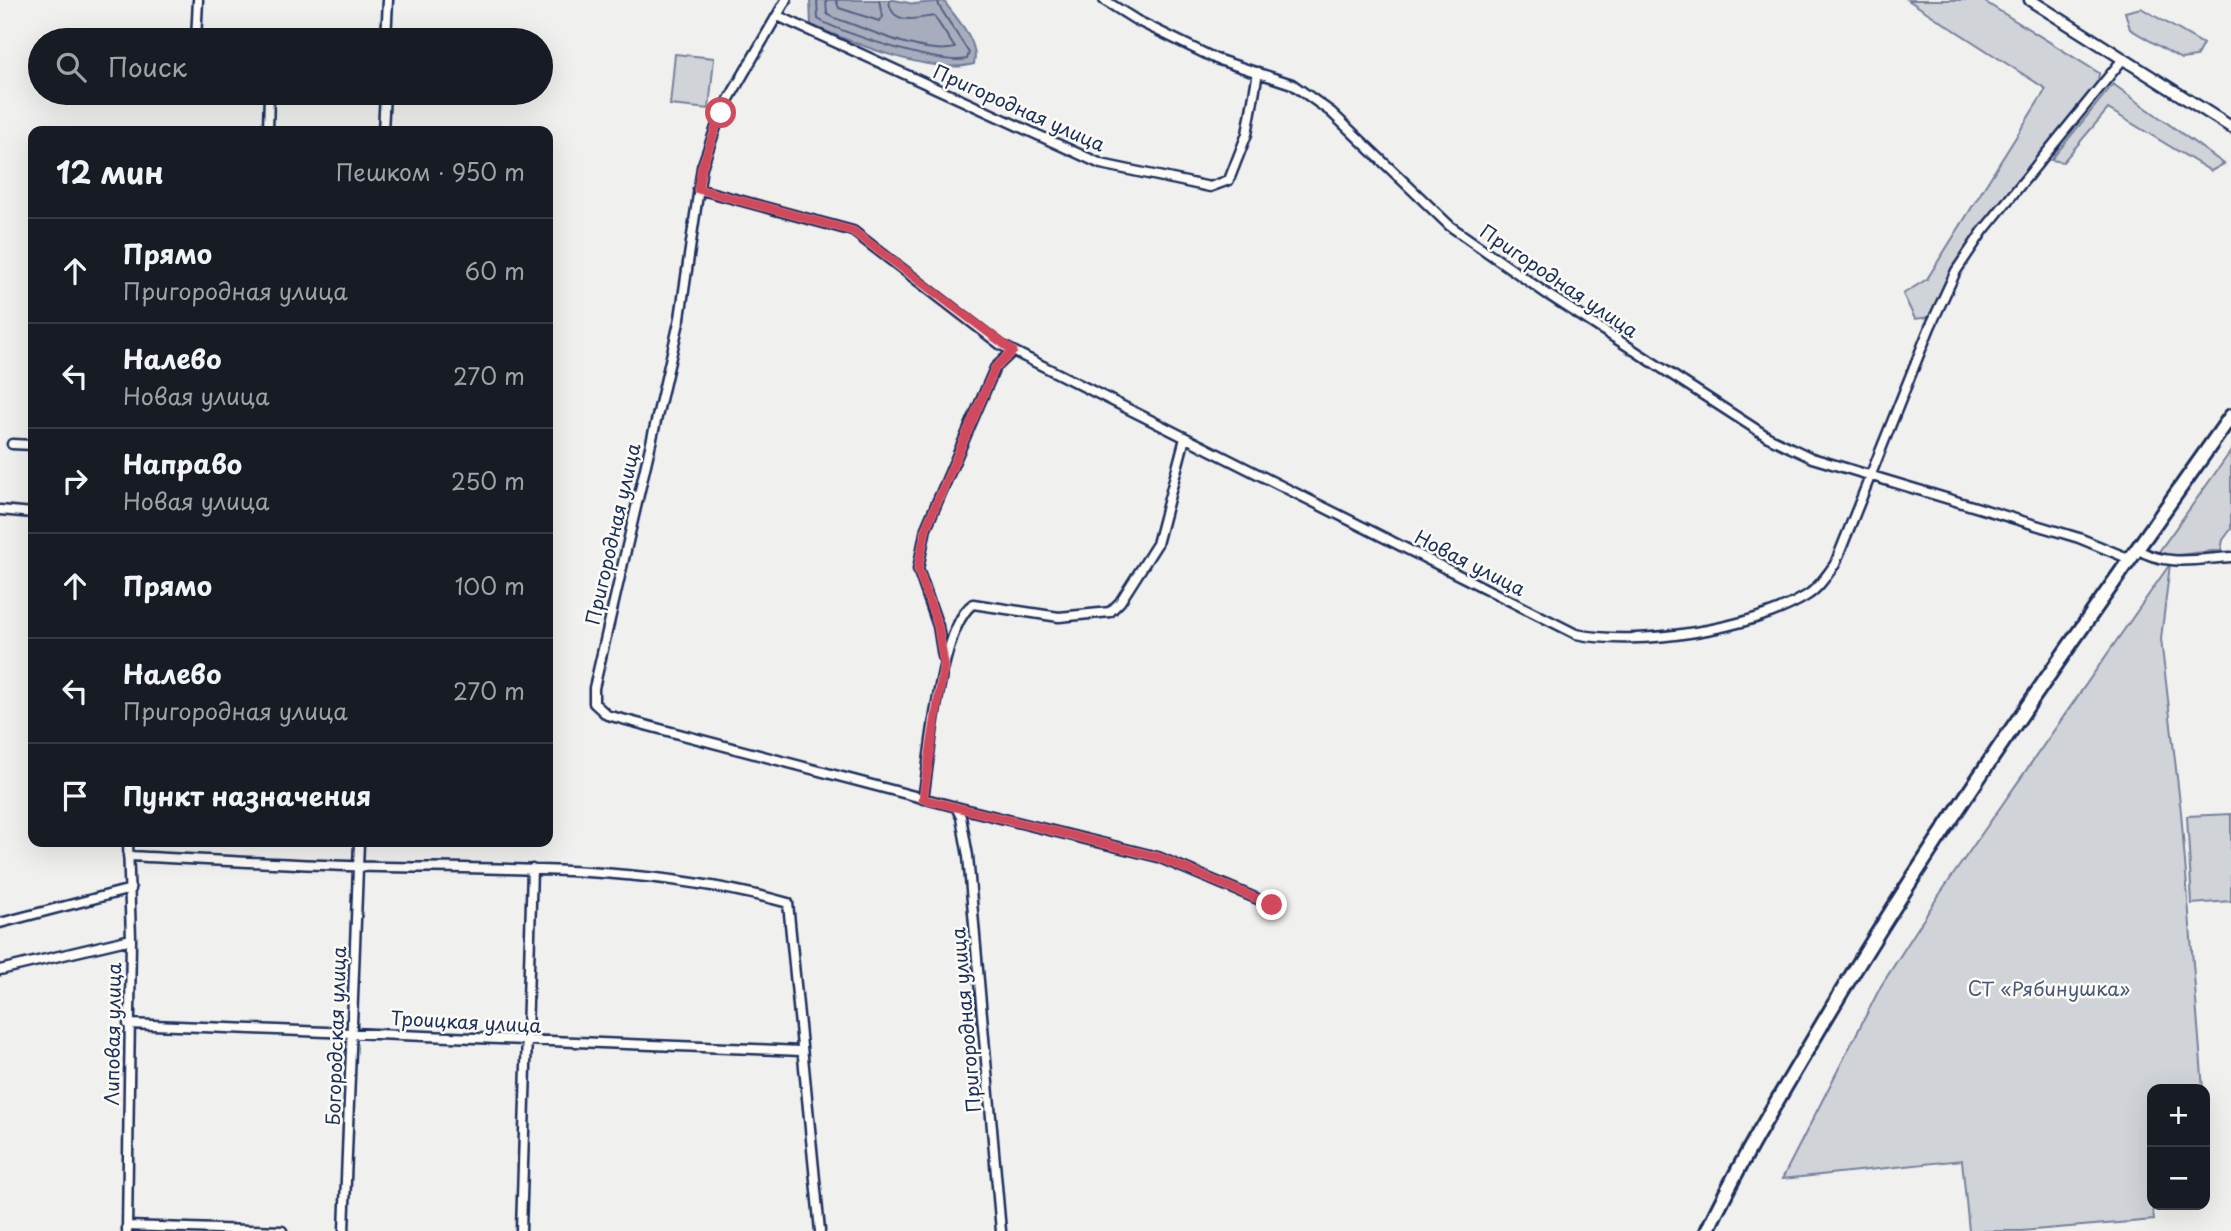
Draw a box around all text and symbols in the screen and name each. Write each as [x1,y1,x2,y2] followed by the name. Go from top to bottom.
[28,28,553,105] search box
[108,47,187,86] text: Поиск
[52,48,90,86] icon: search
[929,57,1110,158] street label: Пригородная улица
[705,97,736,128] route start
[56,149,164,194] text: 12 мин
[336,154,525,189] text: Пешком · 950 m
[1475,217,1644,344] street label: Пригородная улица
[123,234,212,273] text: Прямо
[56,252,94,290] icon: ahead
[465,253,525,288] text: 60 m
[123,273,348,308] text: Пригородная улица
[123,339,221,378] text: Налево
[56,357,94,395] icon: left
[453,358,525,393] text: 270 m
[123,378,269,413] text: Новая улица
[578,440,647,627] street label: Пригородная улица
[123,444,242,483] text: Направо
[56,462,94,500] icon: right
[451,463,525,498] text: 250 m
[123,483,269,518] text: Новая улица
[1410,522,1531,602] street label: Новая улица
[123,566,212,605] text: Прямо
[56,567,94,605] icon: ahead
[455,568,525,603] text: 100 m
[123,654,221,693] text: Налево
[56,672,94,710] icon: left
[453,673,525,708] text: 270 m
[123,693,348,728] text: Пригородная улица
[123,776,371,815] text: Пункт назначения
[56,777,94,815] icon: arrive
[1256,889,1287,920] route end
[943,926,987,1114] street label: Пригородная улица
[318,946,352,1126] street label: Богородская улица
[97,962,127,1106] street label: Липовая улица
[1968,974,2130,1002] park label: СТ «Рябинушка»
[390,1003,542,1039] street label: Троицкая улица
[2147,1084,2210,1210] map controls
[2147,1084,2210,1147] button: +
[2147,1147,2210,1210] button: −

